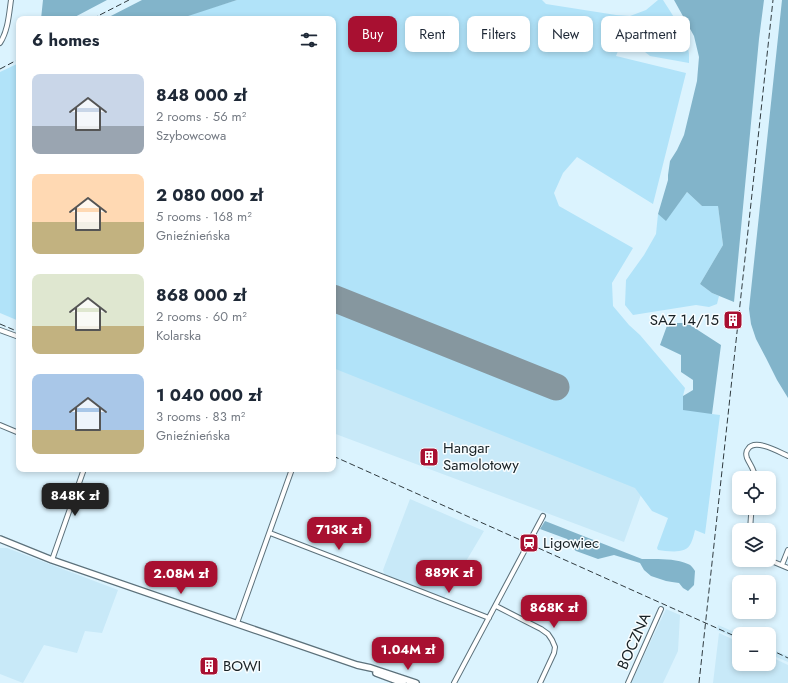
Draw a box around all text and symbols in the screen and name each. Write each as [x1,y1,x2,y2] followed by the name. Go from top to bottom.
[348,16,397,52] chip: Buy
[405,16,459,52] chip: Rent
[467,16,530,52] chip: Filters
[538,16,593,52] chip: New
[601,16,690,52] chip: Apartment
[32,28,100,52] text: 6 homes
[298,29,320,51] icon: filters
[156,83,247,107] text: 848 000 zł
[64,90,112,138] icon: home
[156,107,246,126] text: 2 rooms · 56 m²
[156,126,226,145] text: Szybowcowa
[156,183,263,207] text: 2 080 000 zł
[64,190,112,238] icon: home
[156,207,252,226] text: 5 rooms · 168 m²
[156,226,230,245] text: Gnieźnieńska
[156,283,246,307] text: 868 000 zł
[64,290,112,338] icon: home
[156,307,247,326] text: 2 rooms · 60 m²
[650,309,719,331] place label: SAZ 14/15
[722,309,744,331] building icon: SAZ 14/15
[156,326,201,345] text: Kolarska
[156,383,262,407] text: 1 040 000 zł
[64,390,112,438] icon: home
[156,407,245,426] text: 3 rooms · 83 m²
[156,426,230,445] text: Gnieźnieńska
[443,437,519,476] place label: Hangar Samolotowy
[418,446,440,468] building icon: Hangar Samolotowy
[732,471,776,671] map controls
[732,471,776,515] button: locate
[38,483,112,517] pin: 848K zł
[51,486,99,505] text: 848K zł
[302,517,376,551] pin: 713K zł
[316,520,362,539] text: 713K zł
[732,523,776,567] button: layers
[518,532,540,554] station icon: Ligowiec
[543,532,599,554] place label: Ligowiec
[412,560,486,594] pin: 889K zł
[140,561,222,595] pin: 2.08M zł
[425,563,473,582] text: 889K zł
[153,564,209,583] text: 2.08M zł
[732,575,776,619] button: +
[517,595,591,629] pin: 868K zł
[530,598,578,617] text: 868K zł
[612,609,656,673] street label: BOCZNA
[732,627,776,671] button: −
[367,637,449,671] pin: 1.04M zł
[381,640,435,659] text: 1.04M zł
[198,655,220,677] building icon: BOWI
[223,655,261,677] place label: BOWI

